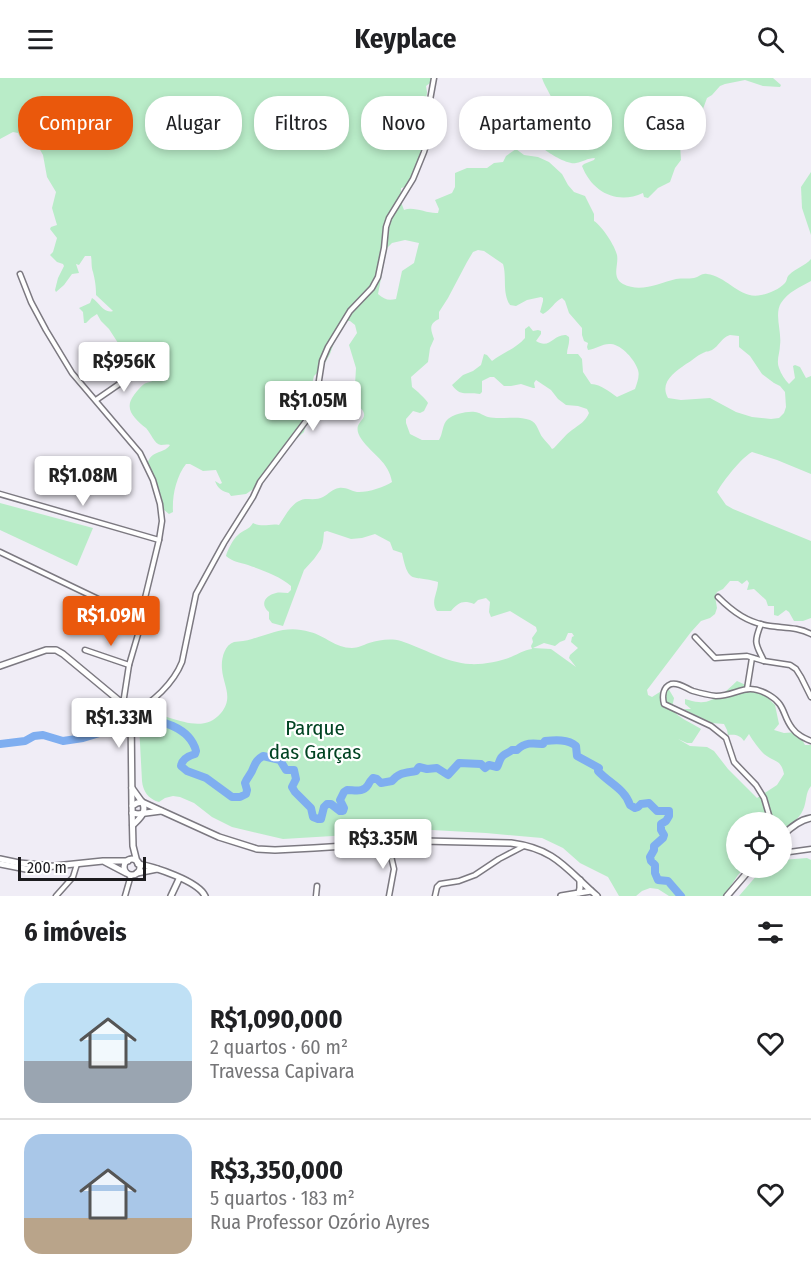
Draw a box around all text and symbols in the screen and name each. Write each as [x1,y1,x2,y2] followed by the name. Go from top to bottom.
[24,23,57,56] icon: menu
[355,23,456,55] text: Keyplace
[754,23,787,56] icon: search
[18,96,133,150] chip: Comprar
[145,96,242,150] chip: Alugar
[254,96,349,150] chip: Filtros
[361,96,447,150] chip: Novo
[459,96,612,150] chip: Apartamento
[624,96,706,150] chip: Casa
[75,342,173,393] pin: R$956K
[93,349,155,373] text: R$956K
[258,381,368,432] pin: R$1.05M
[279,388,347,412] text: R$1.05M
[28,456,138,507] pin: R$1.08M
[49,463,117,487] text: R$1.08M
[56,596,166,647] pin: R$1.09M
[77,603,145,627] text: R$1.09M
[64,698,174,749] pin: R$1.33M
[86,705,152,729] text: R$1.33M
[269,715,361,765] park label: Parque das Garças
[726,812,792,878] map controls
[726,812,792,878] button: locate
[328,819,438,870] pin: R$3.35M
[348,826,418,850] text: R$3.35M
[18,854,146,882] scale bar
[27,858,67,877] text: 200 m
[754,916,787,949] icon: filters
[24,917,127,948] text: 6 imóveis
[210,1004,343,1035] text: R$1,090,000
[72,1007,144,1079] icon: home
[754,1027,787,1060] icon: heart
[210,1035,348,1059] text: 2 quartos · 60 m²
[210,1059,354,1083] text: Travessa Capivara
[210,1155,343,1186] text: R$3,350,000
[72,1158,144,1230] icon: home
[754,1178,787,1211] icon: heart
[210,1186,355,1210] text: 5 quartos · 183 m²
[210,1210,430,1234] text: Rua Professor Ozório Ayres

